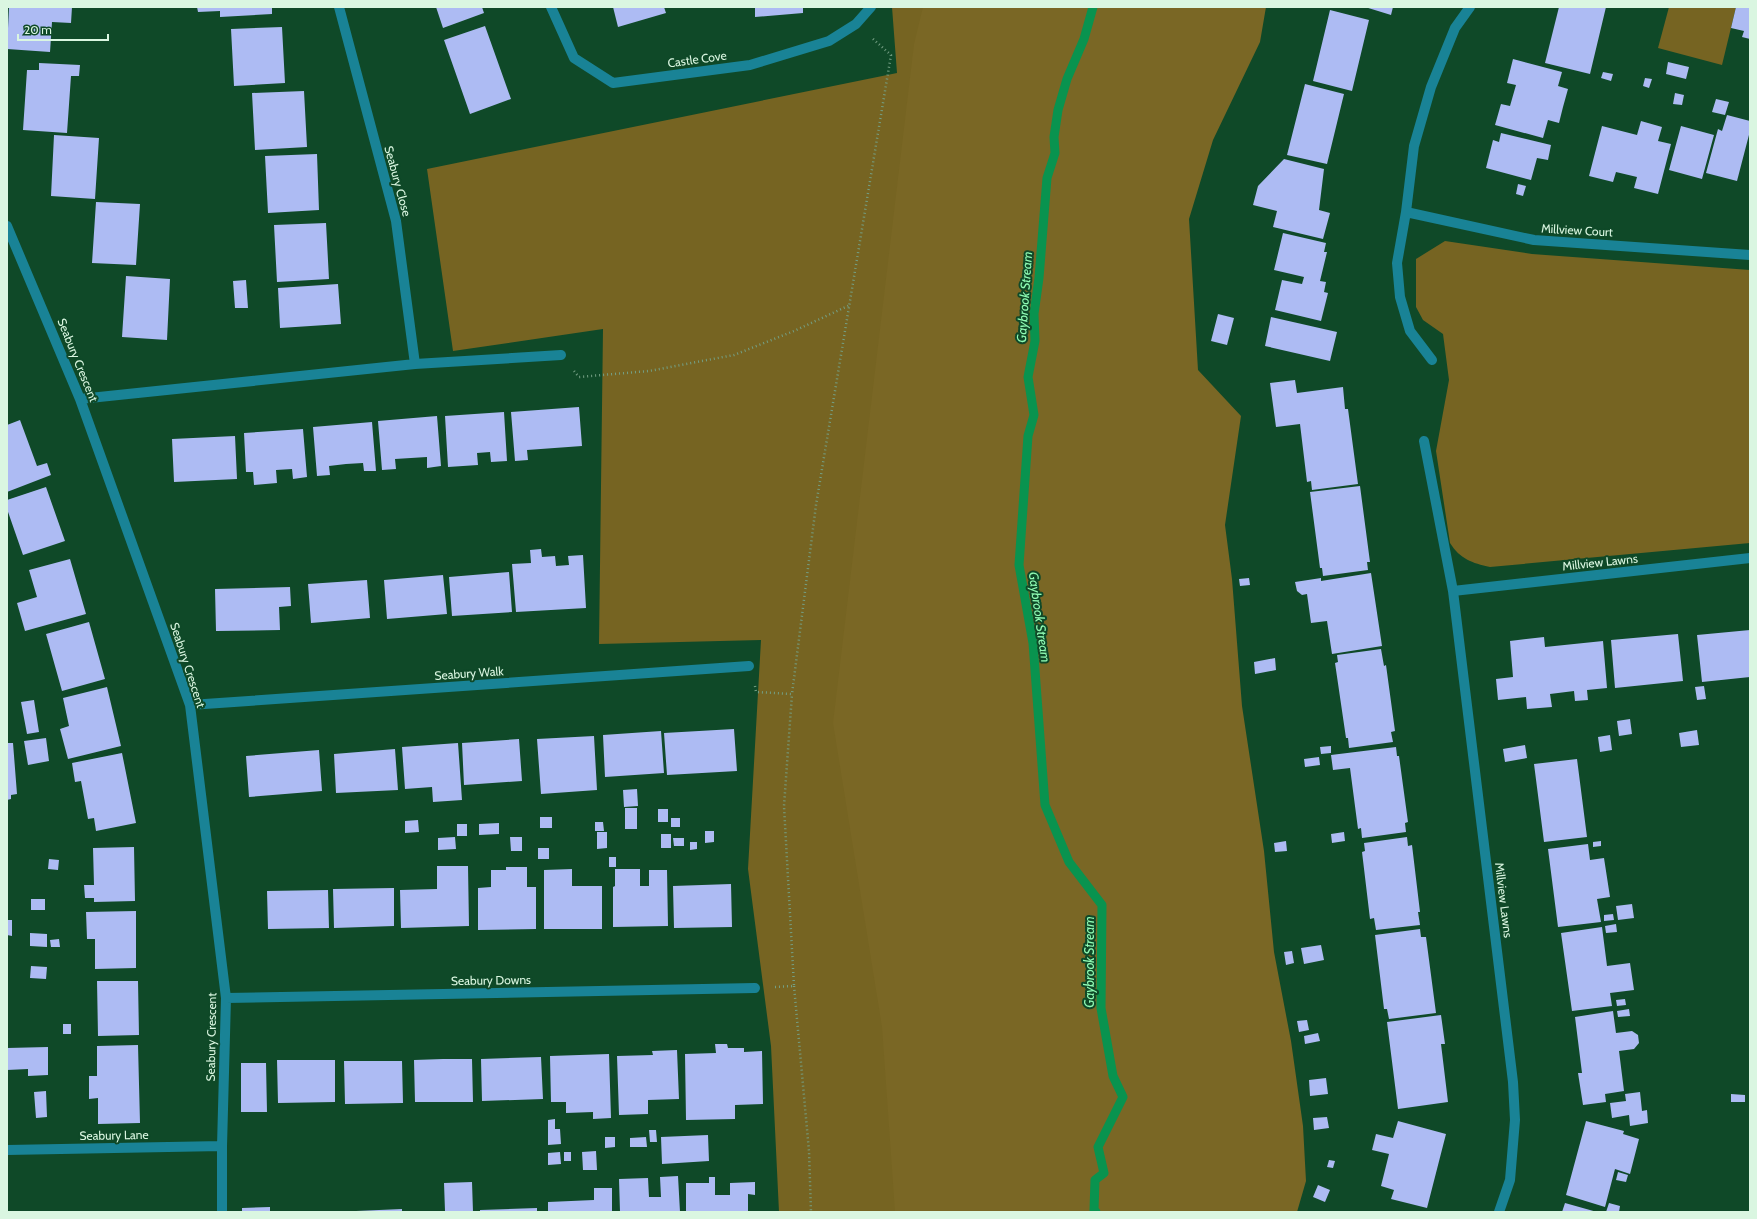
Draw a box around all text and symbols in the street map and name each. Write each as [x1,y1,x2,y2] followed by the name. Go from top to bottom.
[18,16,108,42] scale bar
[24,22,52,37] text: 20 m
[667,47,727,71] street label: Castle Cove
[381,144,415,218] street label: Seabury Close
[1541,221,1613,239] street label: Millview Court
[1013,251,1035,343] water label: Gaybrook Stream
[54,316,102,404] street label: Seabury Crescent
[1562,551,1638,573] street label: Millview Lawns
[1026,571,1054,663] water label: Gaybrook Stream
[167,621,209,709] street label: Seabury Crescent
[434,663,505,683] street label: Seabury Walk
[1492,862,1516,939] street label: Millview Lawns
[1081,916,1097,1008] water label: Gaybrook Stream
[451,972,531,988] street label: Seabury Downs
[203,993,219,1081] street label: Seabury Crescent
[79,1127,149,1143] street label: Seabury Lane

